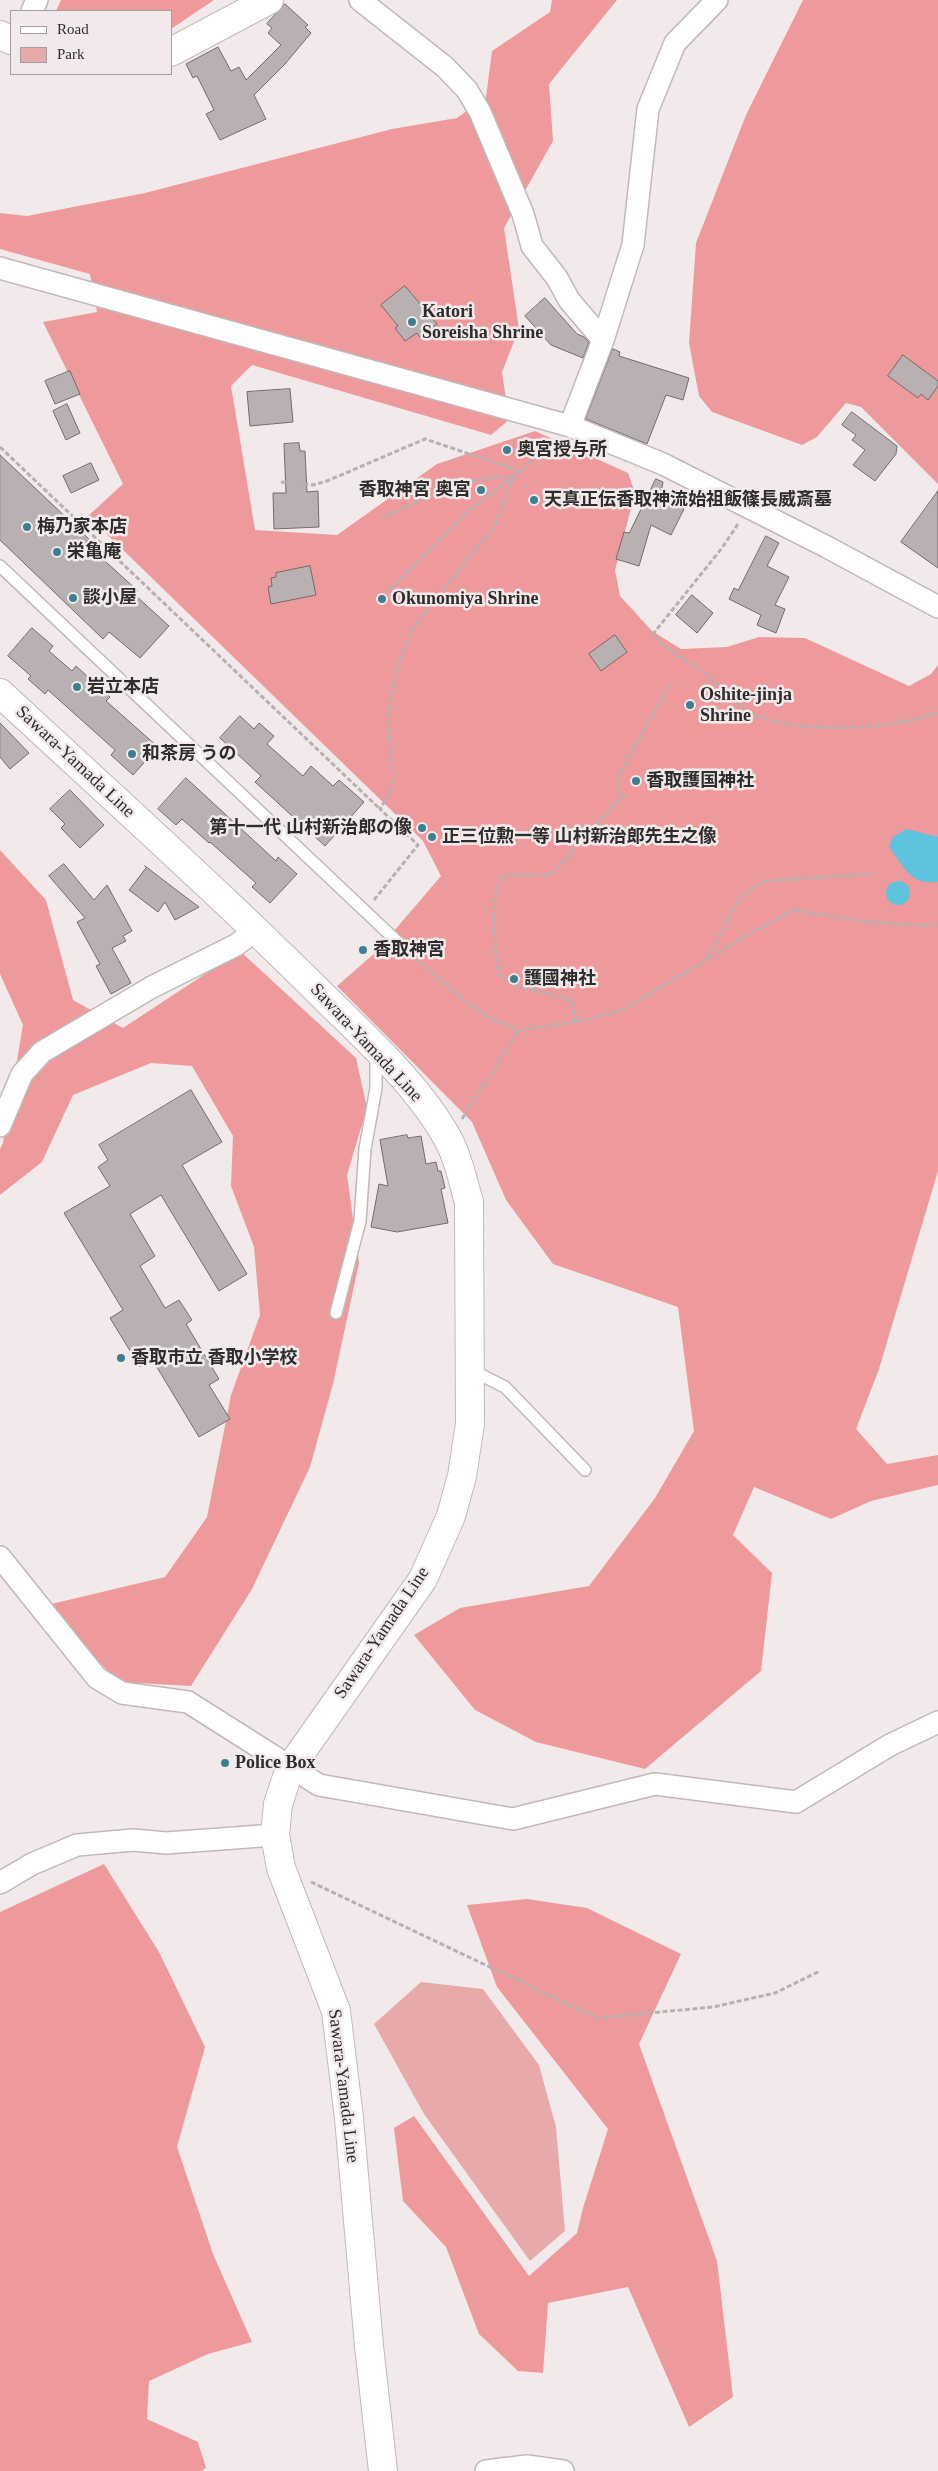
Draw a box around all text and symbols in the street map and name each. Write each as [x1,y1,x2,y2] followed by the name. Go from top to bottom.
[10,10,172,75] legend
[57,21,89,37] text: Road
[57,46,85,62] text: Park
[422,301,543,344] place label: Katori Soreisha Shrine
[406,316,418,328] marker: Katori Soreisha Shrine
[517,439,607,461] place label: 奥宮授与所
[501,444,513,456] marker: 奥宮授与所
[359,479,471,501] place label: 香取神宮 奥宮
[475,484,487,496] marker: 香取神宮 奥宮
[544,489,832,511] place label: 天真正伝香取神流始祖飯篠長威斎墓
[528,494,540,506] marker: 天真正伝香取神流始祖飯篠長威斎墓
[37,516,127,538] place label: 梅乃家本店
[21,521,33,533] marker: 梅乃家本店
[67,541,121,563] place label: 栄亀庵
[51,546,63,558] marker: 栄亀庵
[83,587,137,609] place label: 談小屋
[392,588,539,610] place label: Okunomiya Shrine
[67,592,79,604] marker: 談小屋
[376,593,388,605] marker: Okunomiya Shrine
[87,676,159,698] place label: 岩立本店
[71,681,83,693] marker: 岩立本店
[700,684,792,726] place label: Oshite-jinja Shrine
[684,699,696,711] marker: Oshite-jinja Shrine
[11,701,139,823] street label: Sawara-Yamada Line
[142,743,236,765] place label: 和茶房 うの
[126,748,138,760] marker: 和茶房 うの
[646,770,754,792] place label: 香取護国神社
[630,775,642,787] marker: 香取護国神社
[210,817,412,839] place label: 第十一代 山村新治郎の像
[416,822,428,834] marker: 第十一代 山村新治郎の像
[442,826,716,848] place label: 正三位勲一等 山村新治郎先生之像
[426,831,438,843] marker: 正三位勲一等 山村新治郎先生之像
[373,939,445,961] place label: 香取神宮
[357,944,369,956] marker: 香取神宮
[524,968,596,990] place label: 護國神社
[508,973,520,985] marker: 護國神社
[305,979,427,1107] street label: Sawara-Yamada Line
[131,1347,297,1369] place label: 香取市立 香取小学校
[115,1352,127,1364] marker: 香取市立 香取小学校
[330,1563,434,1703] street label: Sawara-Yamada Line
[235,1752,315,1774] place label: Police Box
[219,1757,231,1769] marker: Police Box
[323,2008,363,2164] street label: Sawara-Yamada Line

